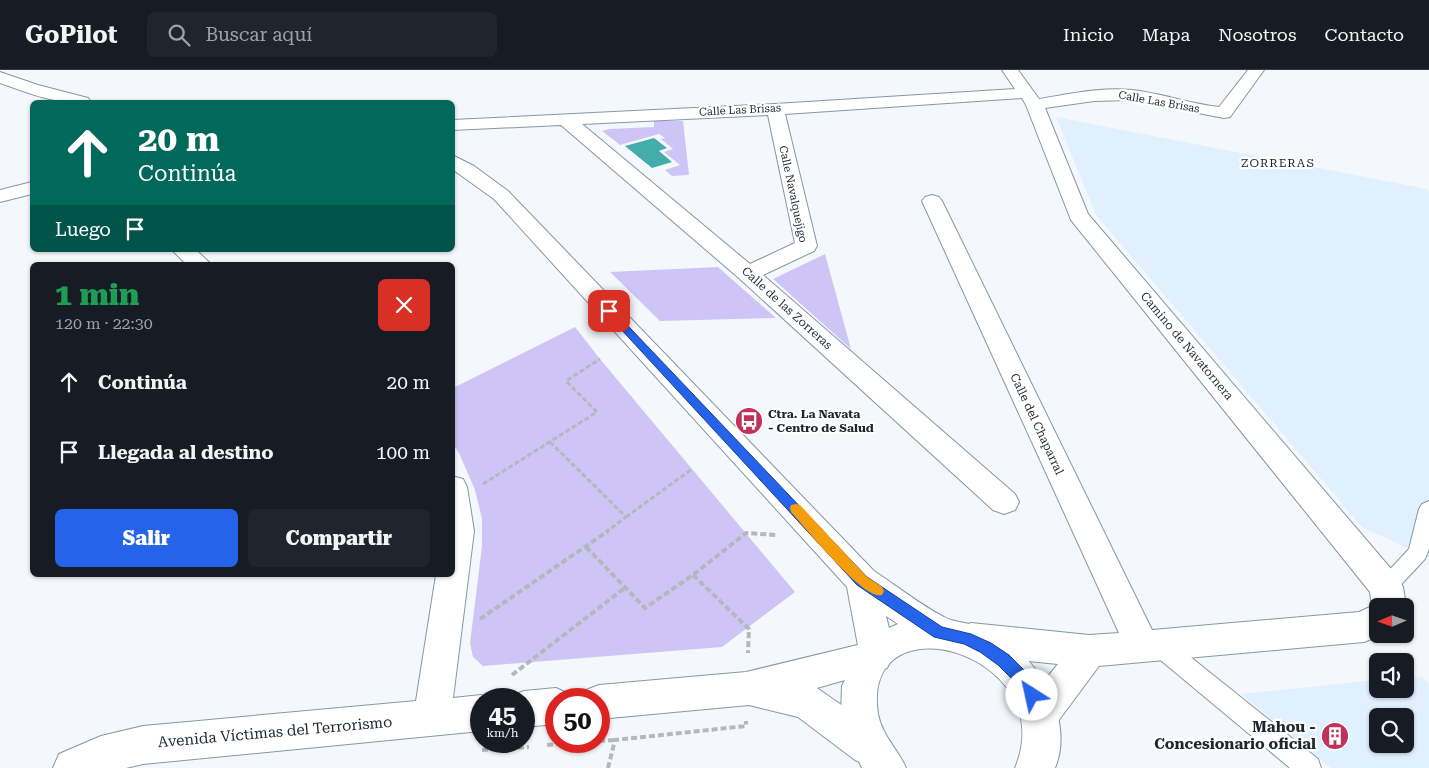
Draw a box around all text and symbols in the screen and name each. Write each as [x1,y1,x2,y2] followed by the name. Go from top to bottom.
[147,12,497,57] search box
[25,21,117,49] text: GoPilot
[165,21,193,49] icon: search
[205,23,312,46] text: Buscar aquí
[1063,24,1114,45] text: Inicio
[1142,24,1190,45] text: Mapa
[1218,24,1296,45] text: Nosotros
[1324,24,1404,45] text: Contacto
[1117,88,1201,116] street label: Calle Las Brisas
[699,101,781,119] street label: Calle Las Brisas
[138,119,220,160] text: 20 m
[55,120,120,185] icon: ahead
[776,144,810,244] street label: Calle Navalquejigo
[1241,156,1315,170] district label: ZORRERAS
[138,161,236,186] text: Continúa
[121,215,149,243] icon: arrive
[55,218,111,241] text: Luego
[739,264,835,352] street label: Calle de las Zorreras
[55,277,139,312] text: 1 min
[378,279,430,331] button: close
[1138,289,1237,403] street label: Camino de Navatornera
[588,290,630,332] pin
[595,297,623,325] icon: arrive
[55,314,153,333] text: 120 m · 22:30
[55,368,83,396] icon: ahead
[98,371,187,394] text: Continúa
[387,371,430,394] text: 20 m
[1007,371,1067,477] street label: Calle del Chaparral
[734,406,764,436] bus stop icon: Ctra. La Navata - Centro de Salud
[768,407,874,435] place label: Ctra. La Navata - Centro de Salud
[55,438,83,466] icon: arrive
[98,441,274,464] text: Llegada al destino
[376,441,430,464] text: 100 m
[55,509,238,567] button: Salir
[248,509,430,567] button: Compartir
[1369,598,1414,642] north arrow
[1369,598,1414,753] map controls
[1369,653,1414,698] button: sound
[1005,668,1057,720] position arrow
[545,688,610,753] speed limit sign: 50
[488,700,517,729] text: 45
[1369,708,1414,753] button: search
[157,713,393,751] street label: Avenida Víctimas del Terrorismo
[1154,718,1316,753] place label: Mahou - Concesionario oficial
[1320,721,1350,751] building icon: Mahou - Concesionario oficial
[486,726,519,740] text: km/h

